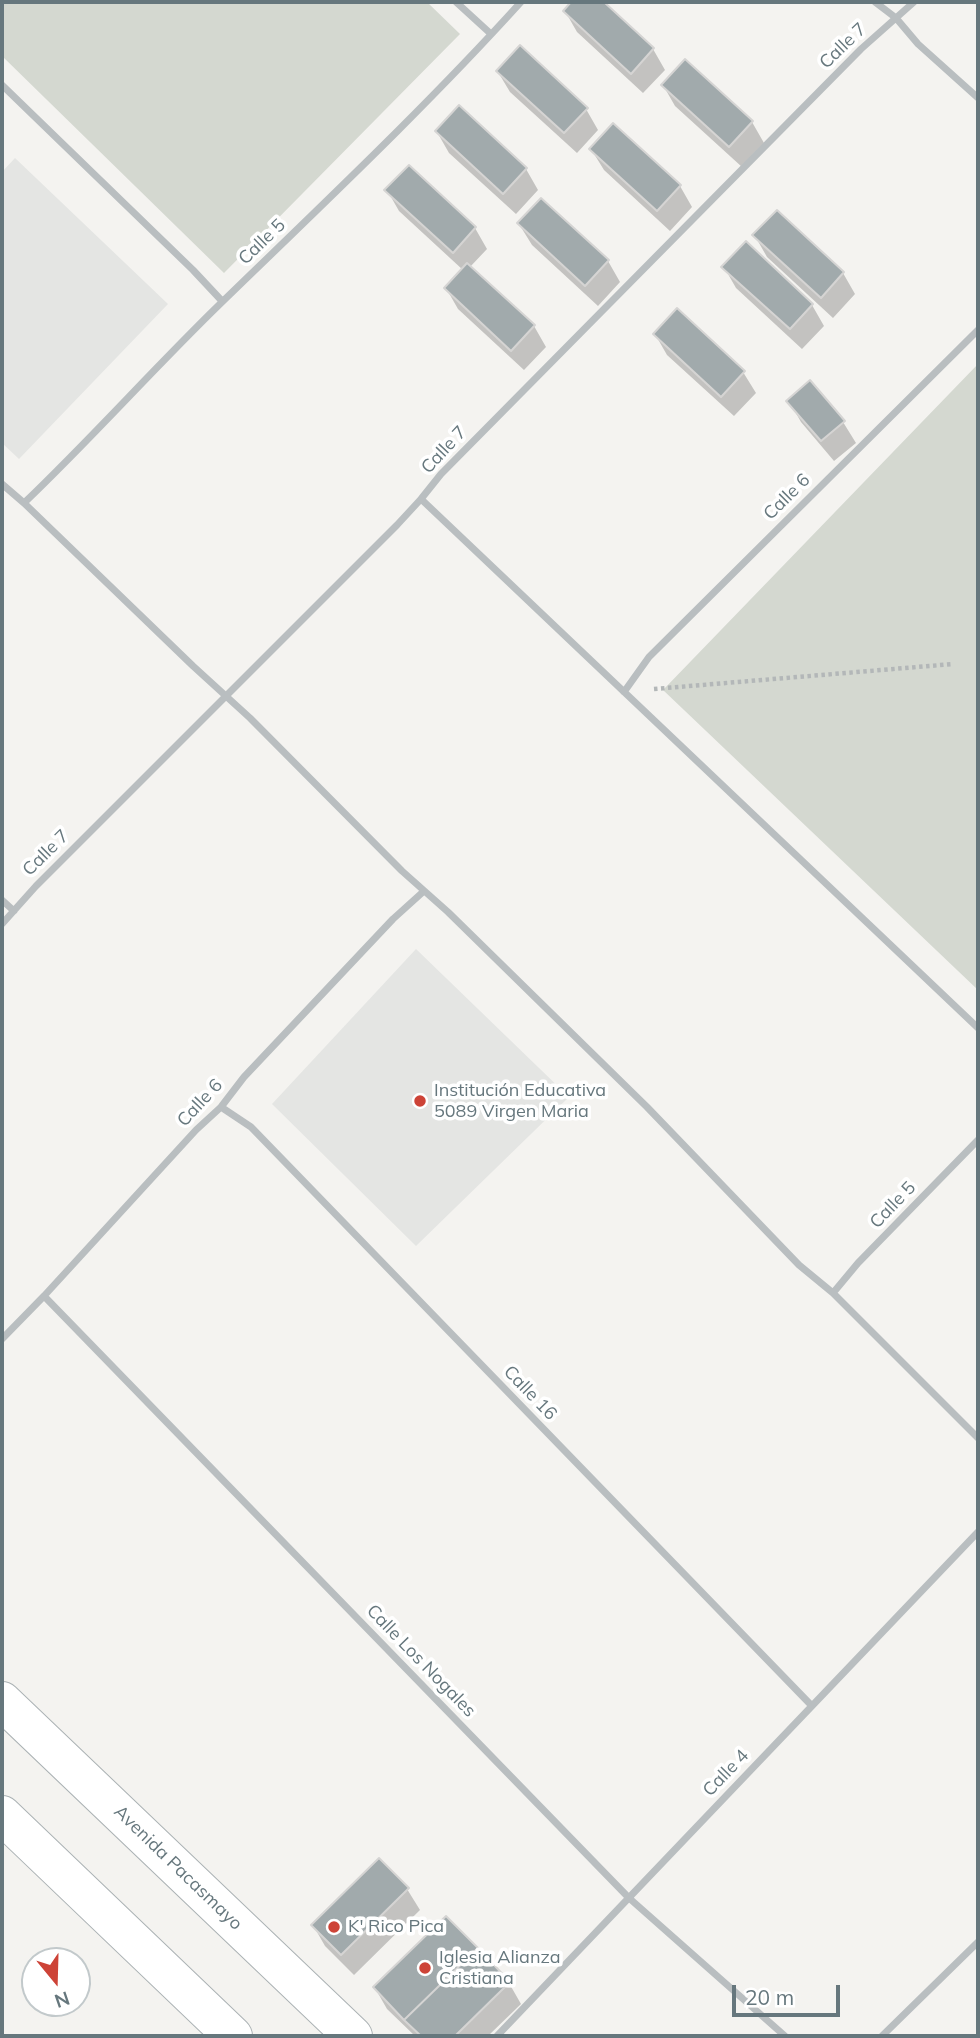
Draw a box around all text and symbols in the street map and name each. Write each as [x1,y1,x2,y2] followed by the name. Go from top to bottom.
[815,19,871,73] street label: Calle 7
[234,215,290,269] street label: Calle 5
[417,422,471,478] street label: Calle 7
[759,469,815,525] street label: Calle 6
[18,825,74,881] street label: Calle 7
[173,1075,227,1131] street label: Calle 6
[434,1080,606,1122] place label: Institución Educativa 5089 Virgen Maria
[412,1093,428,1109] marker: Institución Educativa 5089 Virgen Maria
[866,1177,920,1233] street label: Calle 5
[499,1361,561,1425] street label: Calle 16
[362,1600,480,1722] street label: Calle Los Nogales
[699,1745,753,1801] street label: Calle 4
[109,1801,247,1935] street label: Avenida Pacasmayo
[348,1916,444,1938] place label: K' Rico Pica
[326,1919,342,1935] marker: K' Rico Pica
[21,1947,91,2017] north arrow
[439,1947,560,1990] place label: Iglesia Alianza Cristiana
[417,1960,433,1976] marker: Iglesia Alianza Cristiana
[735,1972,844,2016] scale bar
[745,1984,794,2010] text: 20 m
[51,1986,73,2014] text: N

